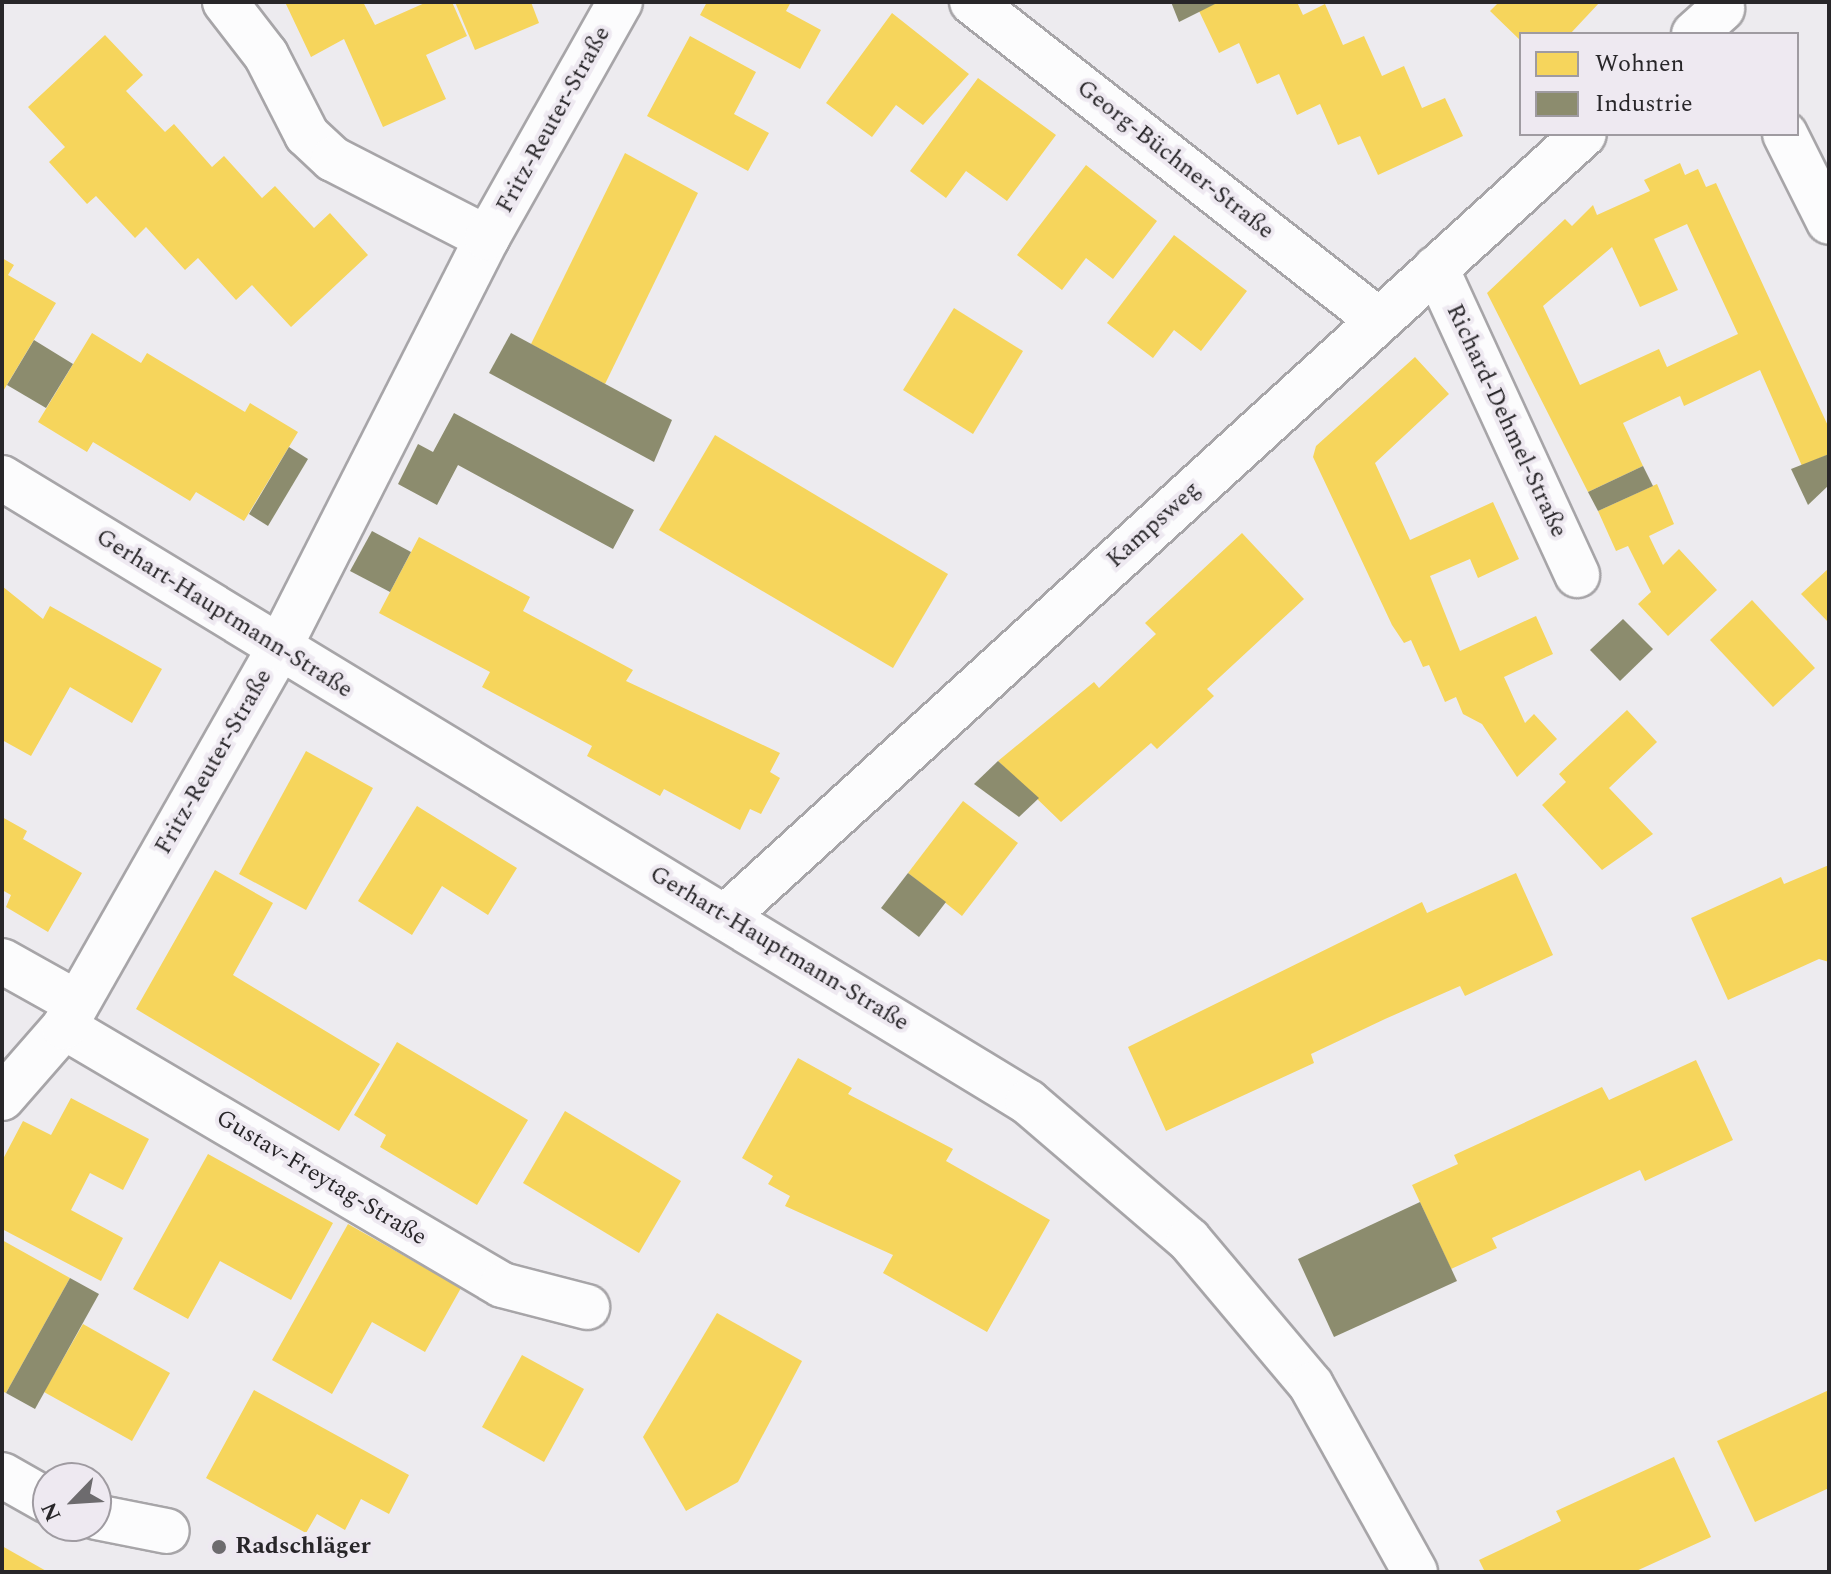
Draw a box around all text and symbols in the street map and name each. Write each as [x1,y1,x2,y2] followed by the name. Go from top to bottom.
[491,22,617,218] street label: Fritz-Reuter-Straße
[1519,32,1799,136] legend
[1595,46,1685,82] text: Wohnen
[1071,74,1279,246] street label: Georg-Büchner-Straße
[1595,86,1693,122] text: Industrie
[1439,300,1573,542] street label: Richard-Dehmel-Straße
[1101,476,1207,574] street label: Kampsweg
[90,523,358,705] street label: Gerhart-Hauptmann-Straße
[149,664,279,860] street label: Fritz-Reuter-Straße
[644,860,914,1038] street label: Gerhart-Hauptmann-Straße
[211,1104,431,1252] street label: Gustav-Freytag-Straße
[32,1462,112,1542] north arrow
[33,1496,70,1527] text: N
[235,1533,371,1561] place label: Radschläger
[210,1538,228,1556] marker: Radschläger

